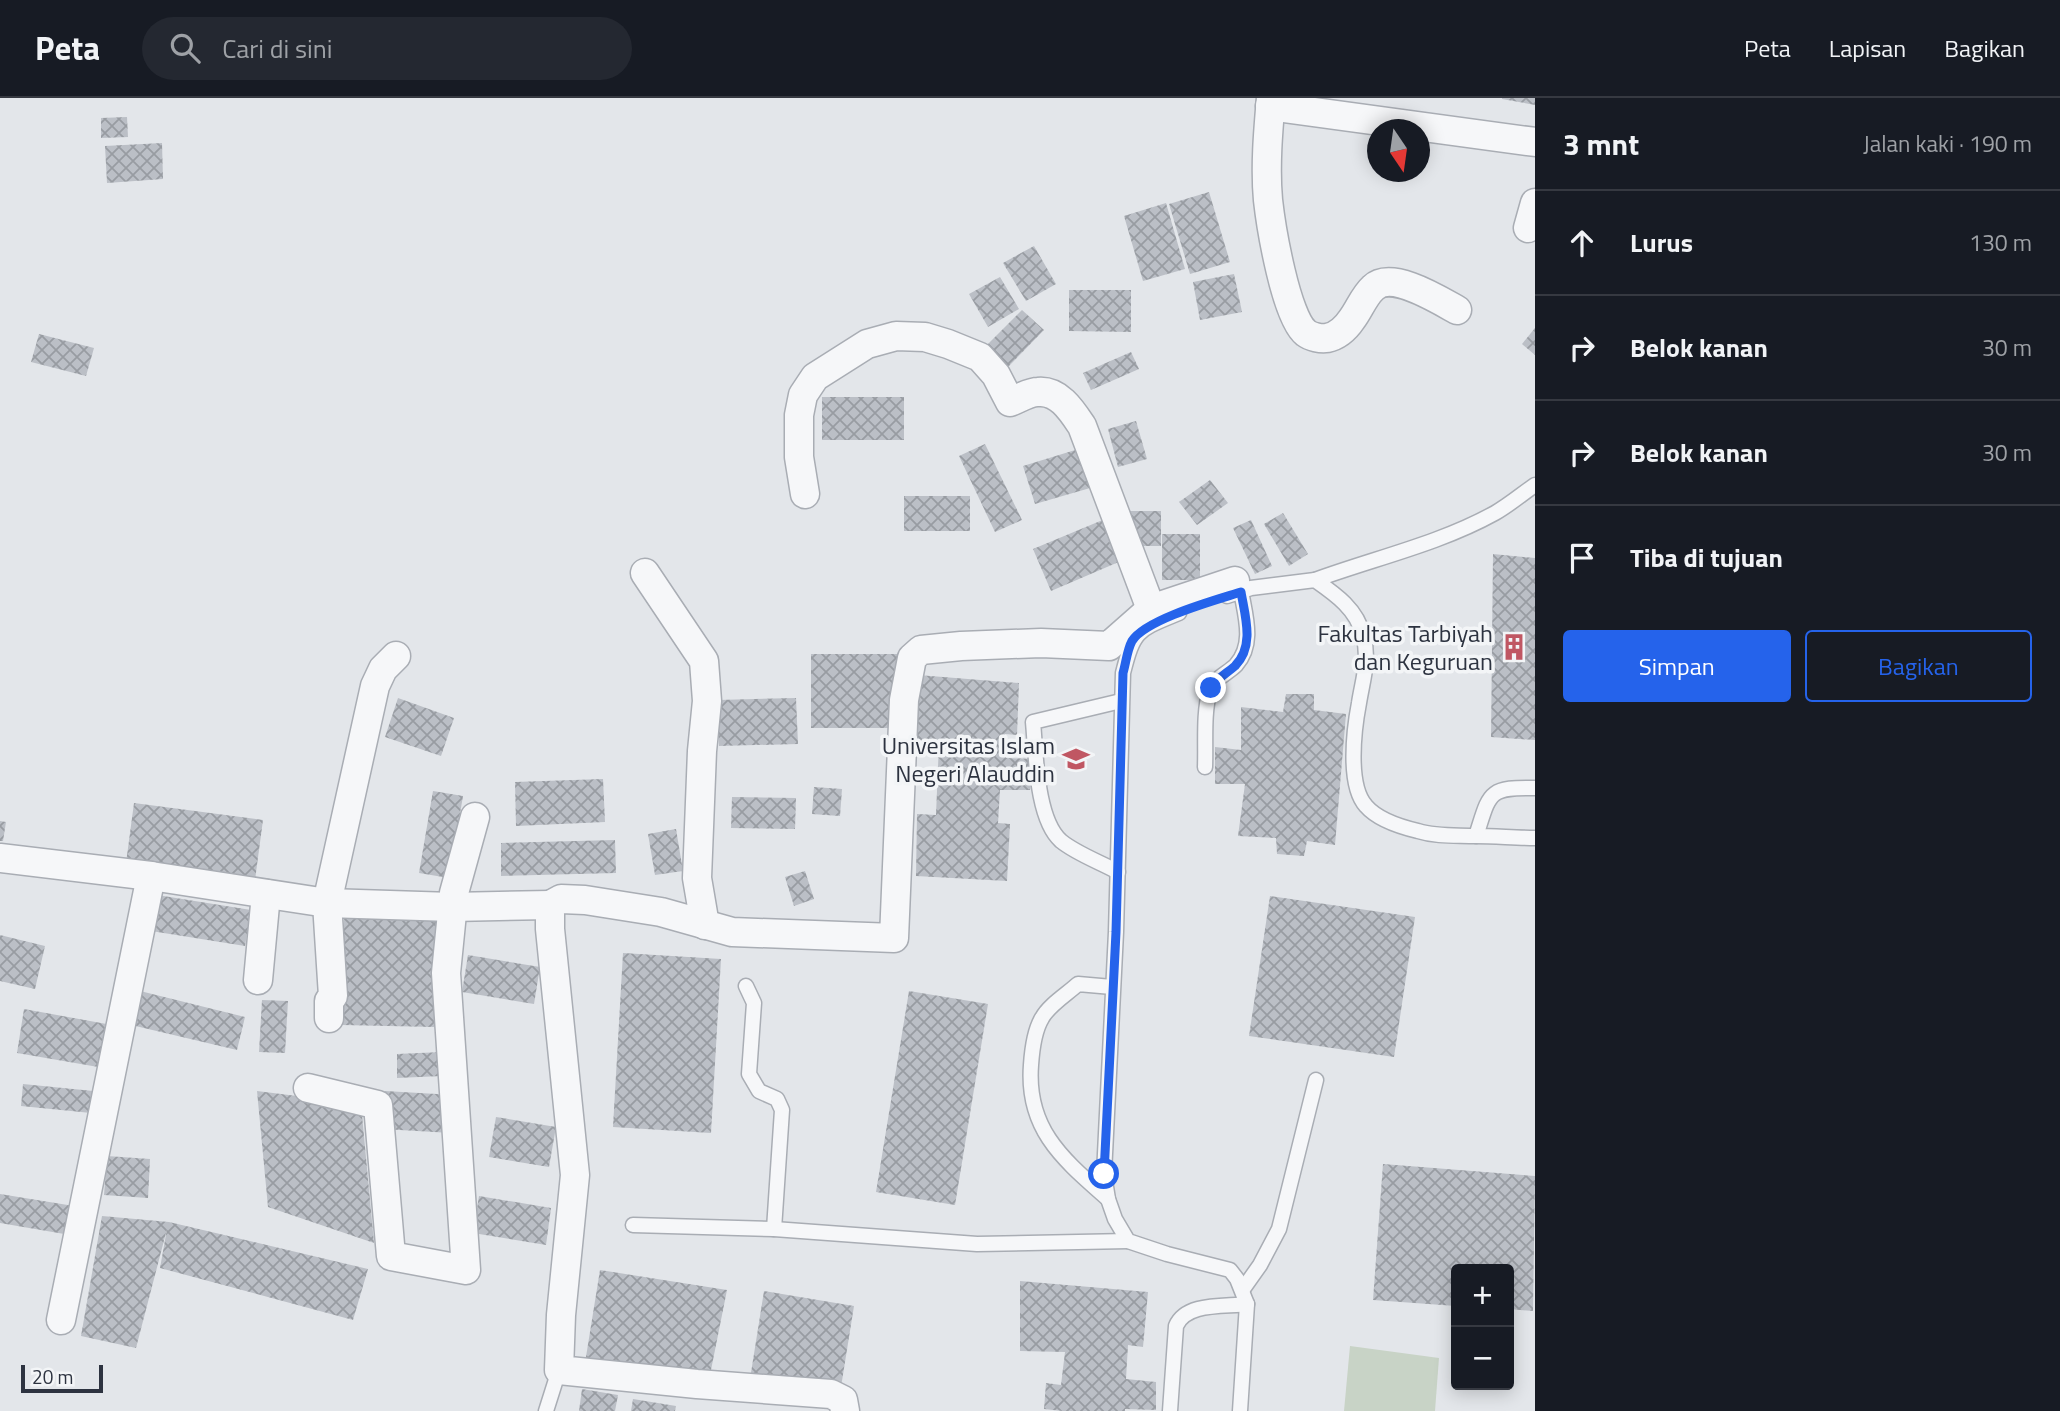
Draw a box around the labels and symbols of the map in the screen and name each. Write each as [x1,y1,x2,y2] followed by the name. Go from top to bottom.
[1367,119,1430,182] north arrow
[1317,615,1493,679] place label: Fakultas Tarbiyah dan Keguruan
[1499,632,1529,662] building icon: Fakultas Tarbiyah dan Keguruan
[1195,672,1226,703] route end
[882,727,1055,791] place label: Universitas Islam Negeri Alauddin
[1061,744,1091,774] school or university icon: Universitas Islam Negeri Alauddin
[1088,1158,1119,1189] route start
[21,1362,103,1394] scale bar

